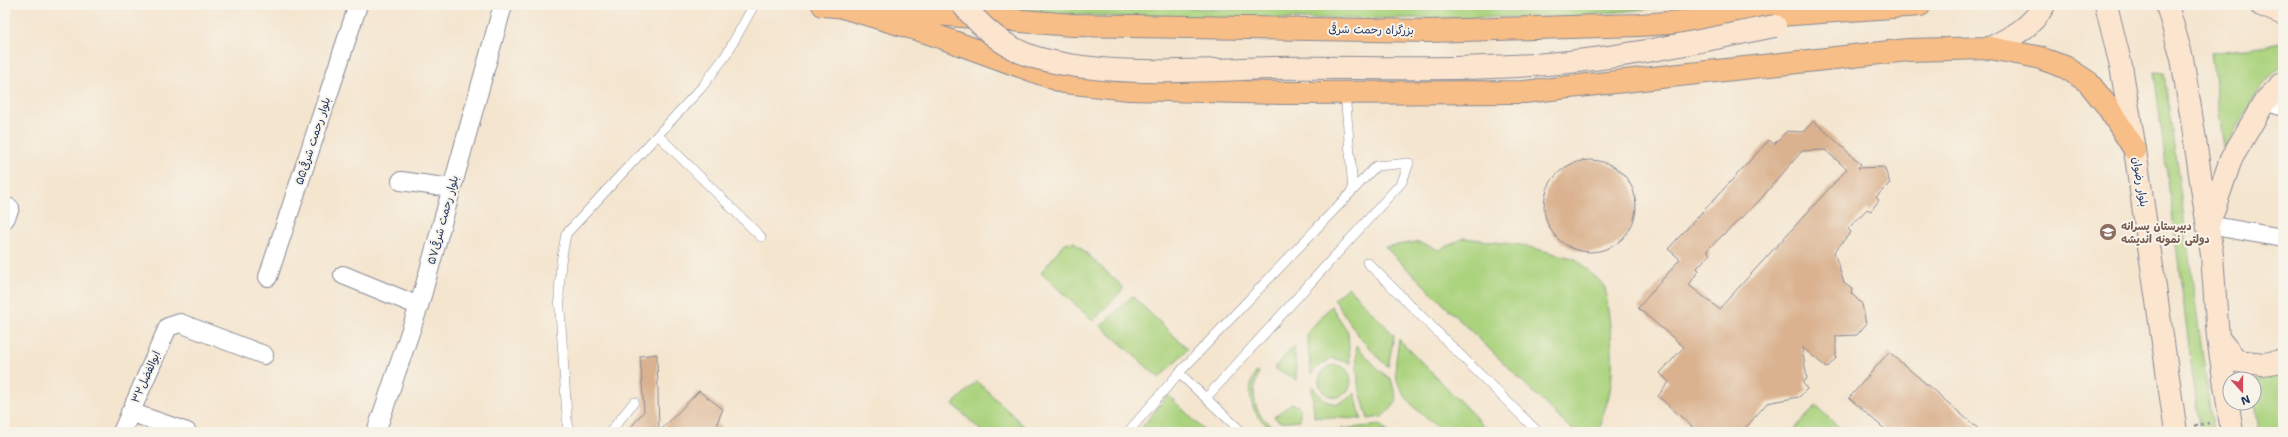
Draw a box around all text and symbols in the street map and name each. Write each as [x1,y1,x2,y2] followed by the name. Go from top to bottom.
[1328,22,1414,38] street label: بزرگراه رحمت شرقی
[292,95,334,187] street label: بلوار رحمت شرقی۵۵
[2129,156,2151,208] street label: بلوار رضوان
[424,174,462,266] street label: ۵۷بلوار رحمت شرقی
[2121,219,2210,247] place label: دبیرستان پسرانه دولتی نمونه اندیشه
[2098,222,2118,242] school or university icon: دبیرستان پسرانه دولتی نمونه اندیشه
[128,349,164,405] street label: ابوالفضل۳۲
[2222,371,2262,411] north arrow
[2238,391,2252,409] text: N

